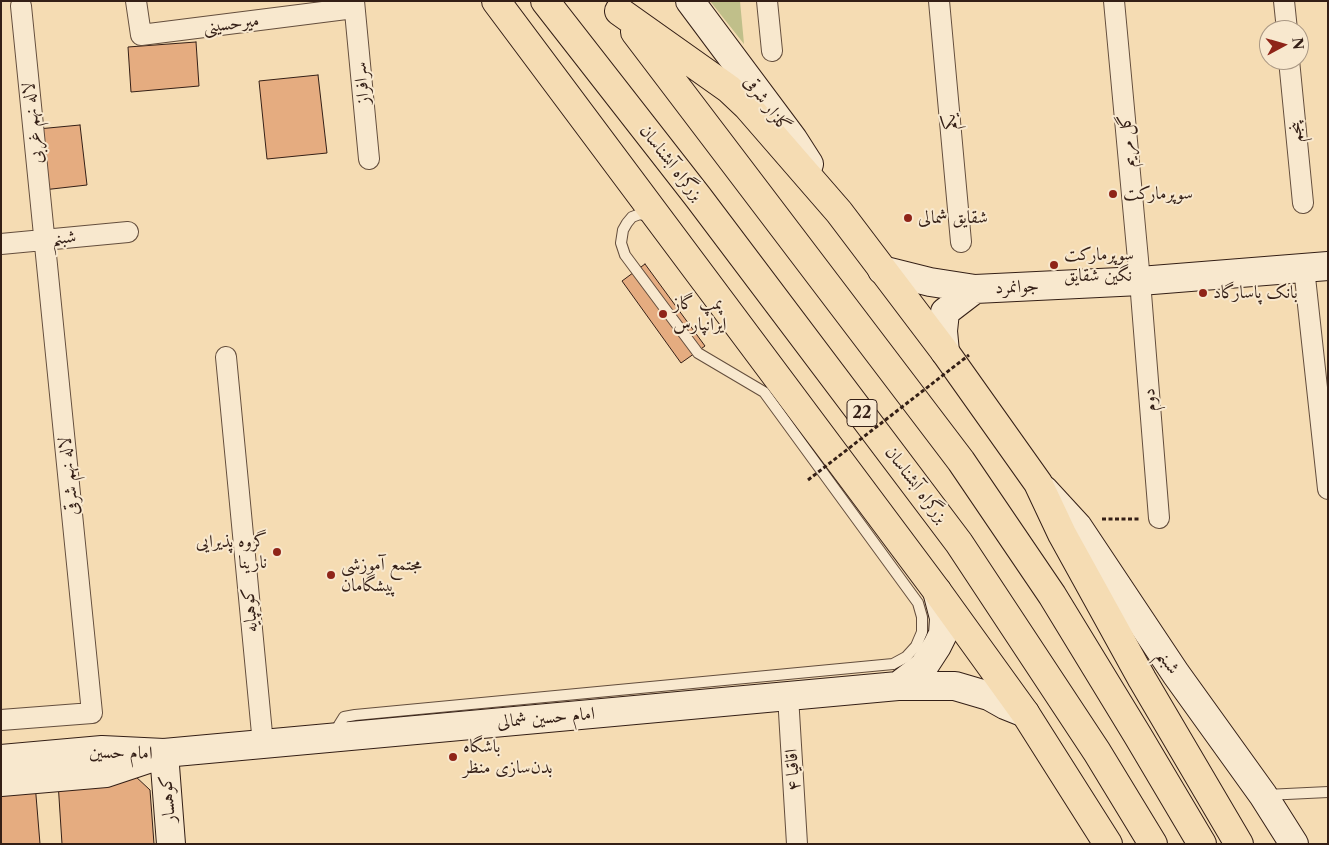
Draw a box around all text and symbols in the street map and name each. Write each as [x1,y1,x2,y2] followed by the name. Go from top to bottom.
[202,10,260,38] street label: میرحسینی
[1259,20,1309,70] north arrow
[1288,37,1308,51] text: N
[349,61,375,105] street label: سرافراز
[739,72,795,136] street label: گلزار شرقی
[18,81,48,165] street label: لاله نهم غربی
[939,113,961,131] street label: یکم
[1114,114,1140,168] street label: گل مریم
[1284,120,1308,144] street label: پنجم
[635,121,707,205] street label: بزرگراه آبشناسان
[1123,183,1193,205] place label: سوپرمارکت
[1107,188,1119,200] marker: سوپرمارکت
[918,207,988,229] place label: شقایق شمالی
[902,212,914,224] marker: شقایق شمالی
[51,226,77,250] street label: شبنم
[1064,244,1134,286] place label: سوپرمارکت نگین شقایق
[1048,259,1060,271] marker: سوپرمارکت نگین شقایق
[994,275,1040,299] street label: جوانمرد
[1213,282,1298,304] place label: بانک پاسارگاد
[1197,287,1209,299] marker: بانک پاسارگاد
[673,293,726,336] place label: پمپ گاز ایرانپارس
[657,308,669,320] marker: پمپ گاز ایرانپارس
[1138,387,1162,413] street label: دوم
[847,399,877,426] road number: 22
[54,436,84,516] street label: لاله نهم شرقی
[880,442,952,528] street label: بزرگراه آبشناسان
[196,531,267,574] place label: گروه پذیرایی نارینا
[271,546,283,558] marker: گروه پذیرایی نارینا
[341,554,422,596] place label: مجتمع آموزشی پیشگامان
[325,569,337,581] marker: مجتمع آموزشی پیشگامان
[237,587,263,633] street label: کوهپایه
[1152,646,1184,678] street label: شبنم
[496,703,596,733] street label: امام حسین شمالی
[463,736,553,779] place label: باشگاه بدن‌سازی منظر
[89,742,153,764] street label: امام حسین
[781,748,805,792] street label: اقاقیا ۴
[447,751,459,763] marker: باشگاه بدن‌سازی منظر
[155,774,181,824] street label: کوهسار

